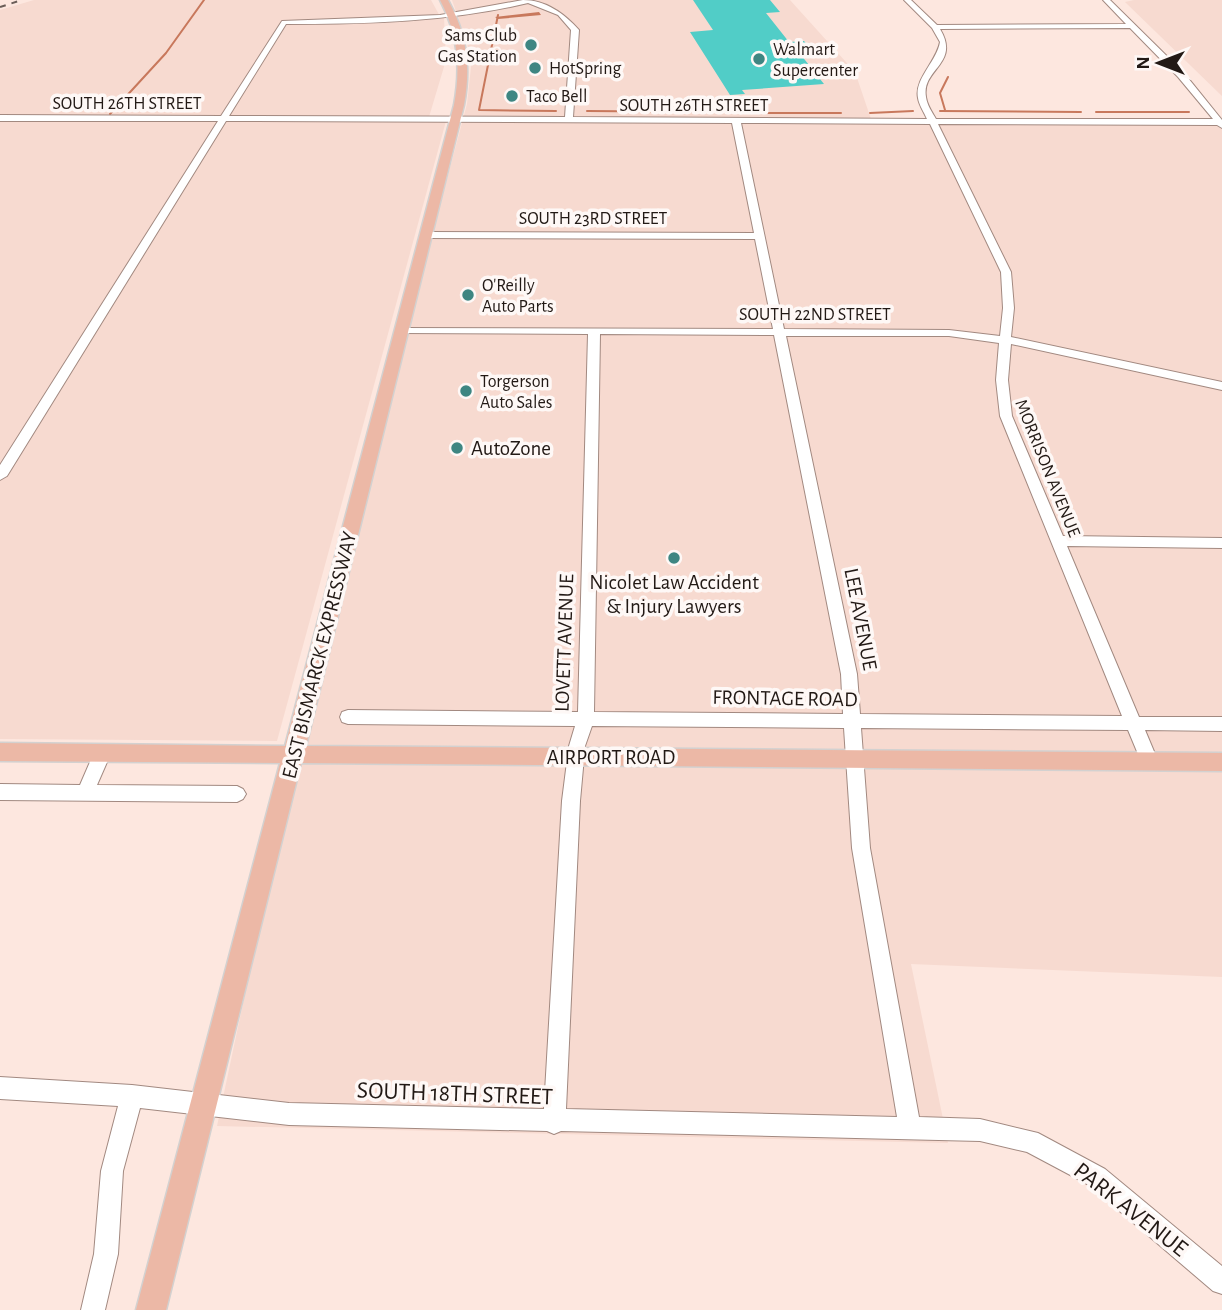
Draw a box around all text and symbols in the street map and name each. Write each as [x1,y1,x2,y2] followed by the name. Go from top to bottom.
[438,27,517,66] place label: Sams Club Gas Station
[1124,28,1194,98] north arrow
[523,37,539,53] marker: Sams Club Gas Station
[773,41,858,80] place label: Walmart Supercenter
[751,51,767,67] marker: Walmart Supercenter
[1134,56,1153,70] text: N
[527,60,543,76] marker: HotSpring
[549,60,621,78] place label: HotSpring
[504,88,520,104] marker: Taco Bell
[526,88,587,106] place label: Taco Bell
[52,95,202,113] street label: SOUTH 26TH STREET
[619,97,769,115] street label: SOUTH 26TH STREET
[519,210,668,228] street label: SOUTH 23RD STREET
[482,277,554,316] place label: O'Reilly Auto Parts
[460,287,476,303] marker: O'Reilly Auto Parts
[739,306,891,324] street label: SOUTH 22ND STREET
[480,373,552,412] place label: Torgerson Auto Sales
[458,383,474,399] marker: Torgerson Auto Sales
[1011,397,1083,540] street label: MORRISON AVENUE
[471,438,551,459] place label: AutoZone
[449,440,465,456] marker: AutoZone
[279,529,360,781] street label: EAST BISMARCK EXPRESSWAY
[666,550,682,566] marker: Nicolet Law Accident & Injury Lawyers
[840,566,881,672] street label: LEE AVENUE
[589,572,759,617] place label: Nicolet Law Accident & Injury Lawyers
[552,574,577,712] street label: LOVETT AVENUE
[712,687,858,710] street label: FRONTAGE ROAD
[547,747,675,768] street label: AIRPORT ROAD
[356,1079,554,1109] street label: SOUTH 18TH STREET
[1069,1158,1192,1262] street label: PARK AVENUE

